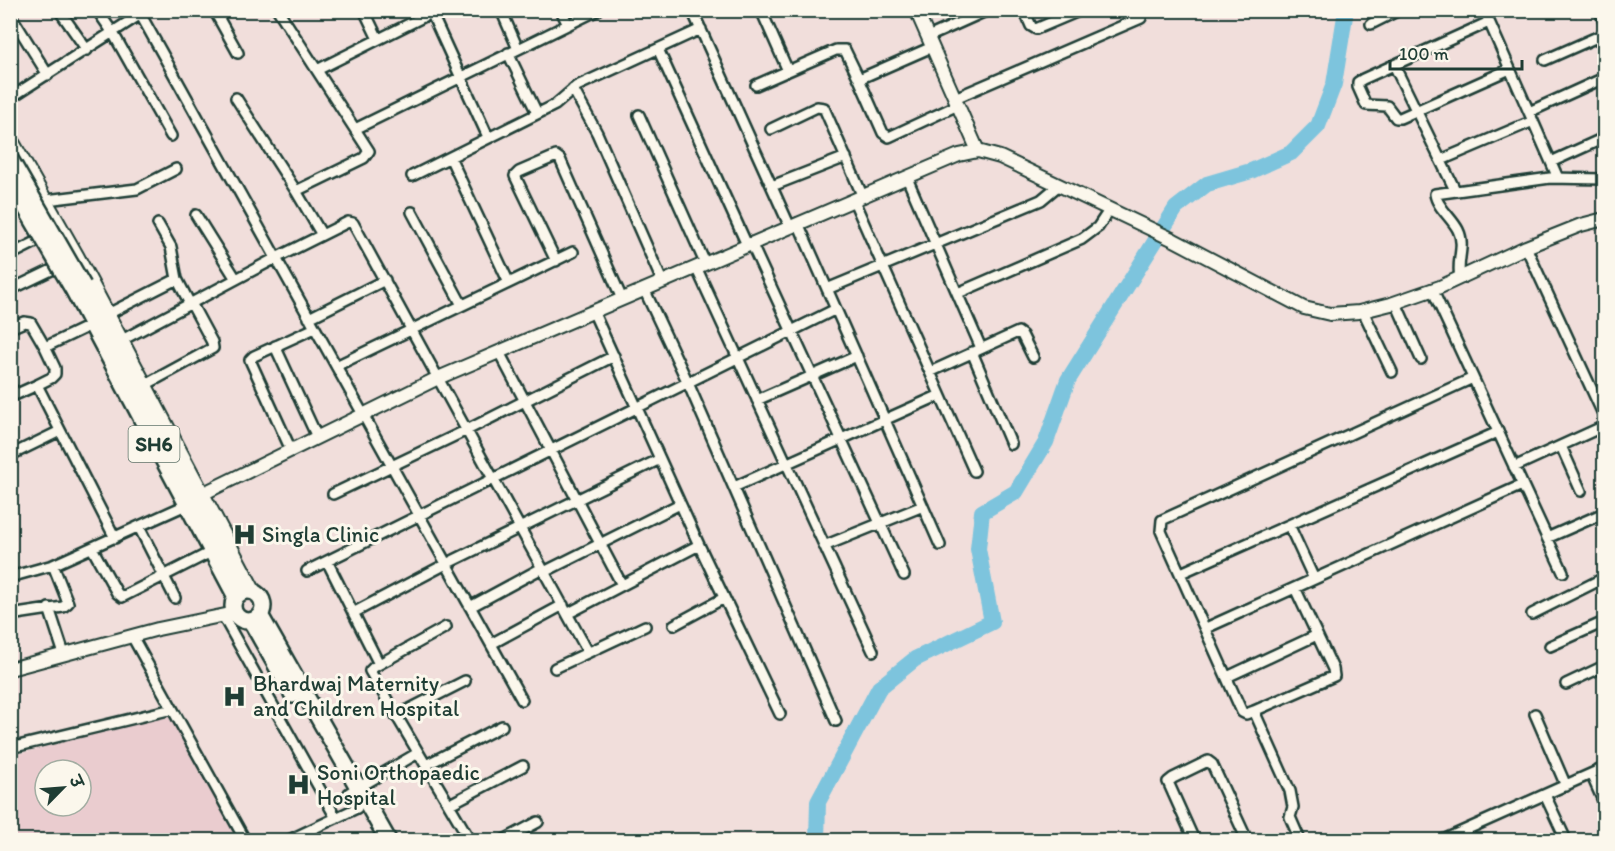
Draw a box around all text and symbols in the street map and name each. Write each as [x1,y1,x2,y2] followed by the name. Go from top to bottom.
[1390,33,1522,71] scale bar
[1399,43,1449,65] text: 100 m
[128,426,180,462] road number: SH6
[231,521,257,547] hospital icon: Singla Clinic
[262,521,379,548] place label: Singla Clinic
[253,670,459,722] place label: Bhardwaj Maternity and Children Hospital
[222,683,248,709] hospital icon: Bhardwaj Maternity and Children Hospital
[33,758,93,818] north arrow
[317,759,480,811] place label: Soni Orthopaedic Hospital
[64,771,88,792] text: उ
[286,772,312,798] hospital icon: Soni Orthopaedic Hospital

